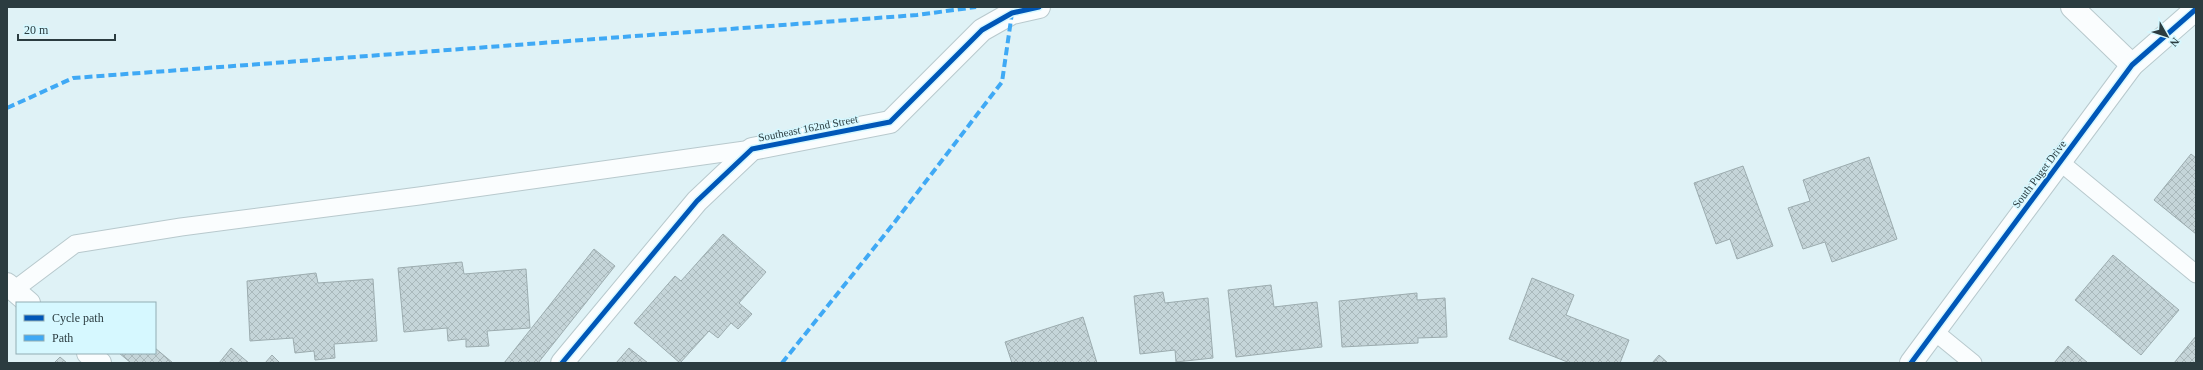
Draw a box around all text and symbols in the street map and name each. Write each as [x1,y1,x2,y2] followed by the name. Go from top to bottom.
[18,16,115,42] scale bar
[2147,16,2187,56] north arrow
[24,23,49,37] text: 20 m
[2168,35,2182,49] text: N
[757,112,859,144] street label: Southeast 162nd Street
[2010,138,2068,210] street label: South Puget Drive
[16,302,156,354] legend
[52,311,104,325] text: Cycle path
[52,331,73,345] text: Path

